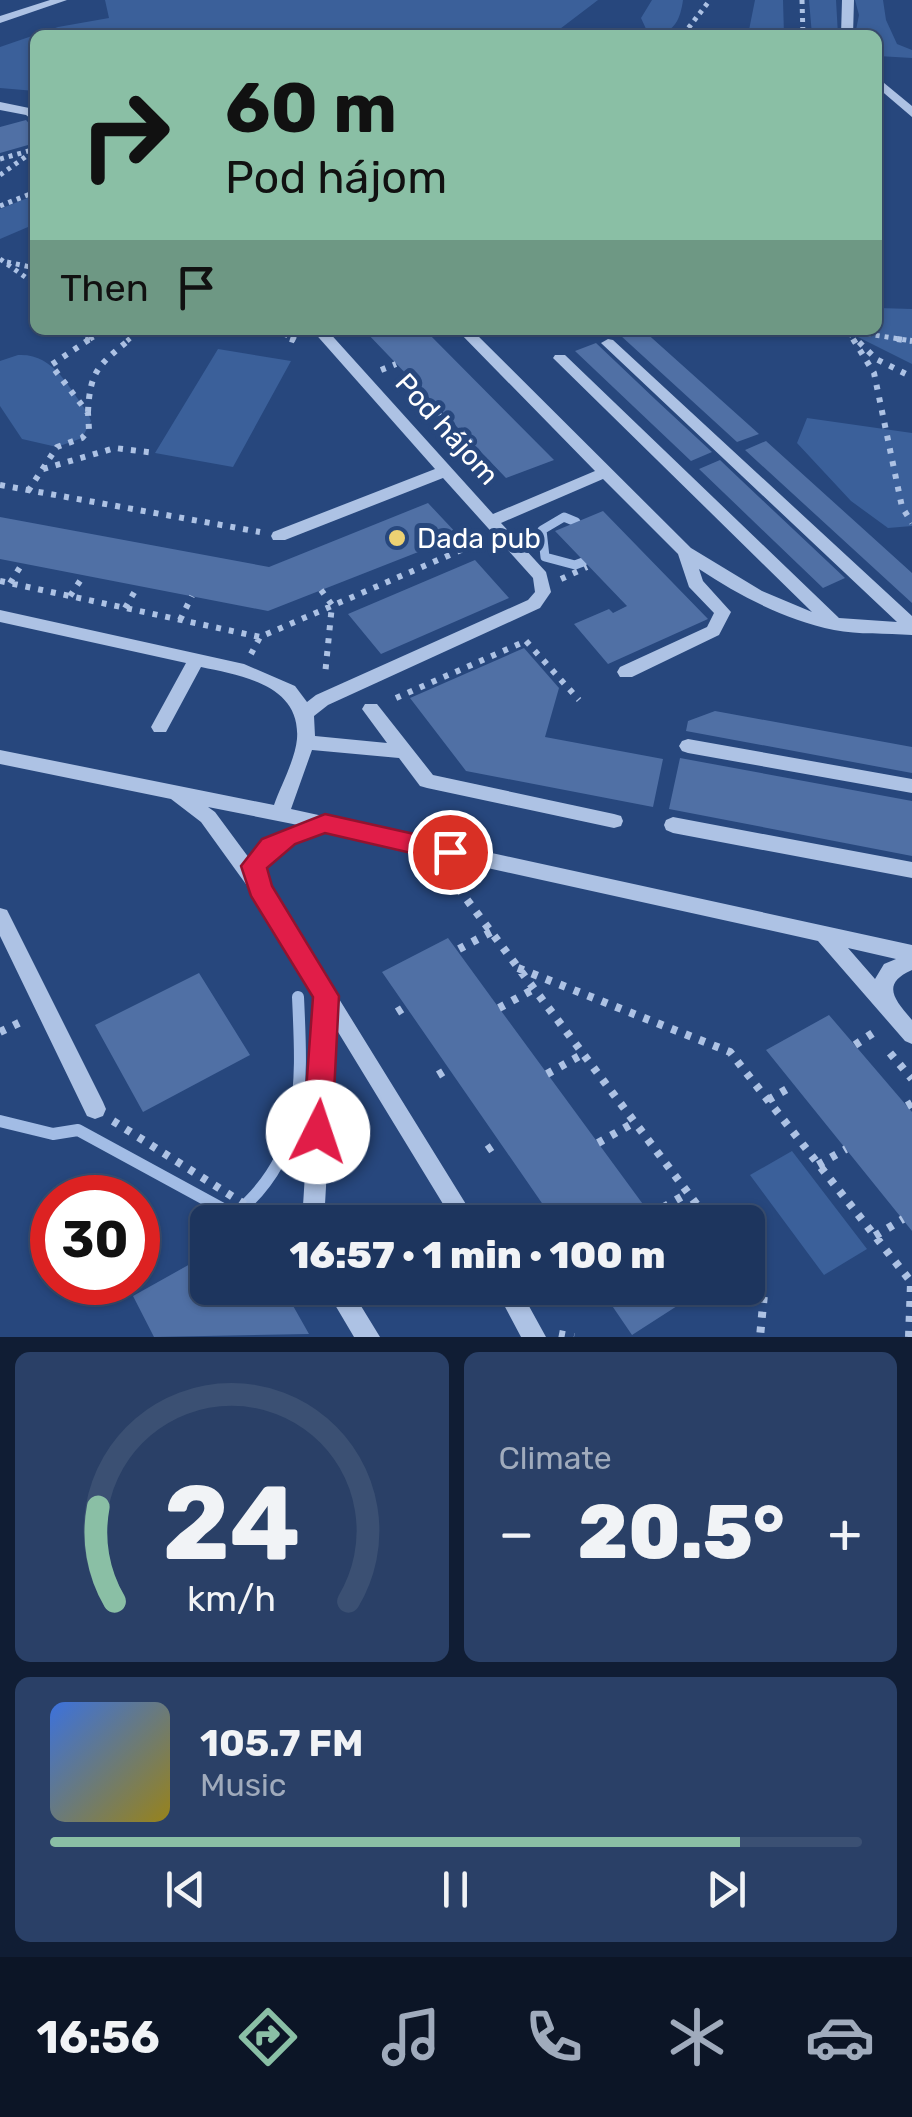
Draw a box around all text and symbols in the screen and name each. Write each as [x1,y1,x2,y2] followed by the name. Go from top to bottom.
[225,67,397,150] text: 60 m
[60,70,190,200] icon: right
[225,151,447,204] text: Pod hájom
[169,260,224,315] icon: arrive
[60,265,149,311] text: Then
[388,367,506,491] street label: Pod hájom
[417,522,541,555] place label: Dada pub
[386,527,408,549] marker: Dada pub
[408,810,493,895] pin
[423,825,478,880] icon: arrive
[266,1080,370,1184] position arrow
[30,1175,160,1305] speed limit sign: 30
[289,1232,666,1278] text: 16:57 · 1 min · 100 m
[499,1439,612,1477] text: Climate
[163,1462,301,1585] text: 24
[578,1488,784,1577] text: 20.5°
[499,1501,534,1566] text: −
[828,1501,862,1566] text: +
[187,1578,276,1620] text: km/h
[200,1720,364,1766] text: 105.7 FM
[200,1766,286,1804] text: Music
[158,1862,213,1917] icon: previous
[428,1862,483,1917] icon: pause
[699,1862,754,1917] icon: next
[233,2002,303,2072] icon: directions
[376,2002,446,2072] icon: music
[519,2002,589,2072] icon: phone
[662,2002,732,2072] icon: climate
[805,2002,875,2072] icon: car
[37,2011,160,2064] text: 16:56

